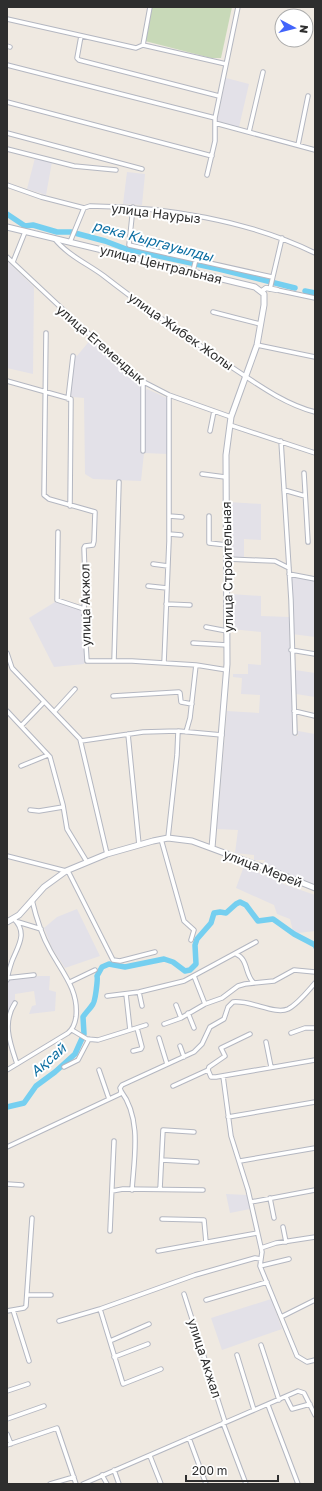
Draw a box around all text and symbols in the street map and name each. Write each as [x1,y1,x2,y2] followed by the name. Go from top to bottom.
[274,8,314,48] north arrow
[297,24,311,34] text: N
[110,200,202,226] street label: улица Наурыз
[91,216,216,265] water label: река Кыргауылды
[98,241,224,287] street label: улица Центральная
[125,289,237,373] street label: улица Жибек Жолы
[53,301,149,387] street label: улица Егемендык
[218,501,236,633] street label: улица Строительная
[76,563,94,647] street label: улица Акжол
[221,846,305,890] street label: улица Мерей
[26,1039,70,1080] water label: Ақсай
[185,1316,225,1400] street label: улица Акжал
[186,1457,278,1483] scale bar
[192,1463,227,1478] text: 200 m

